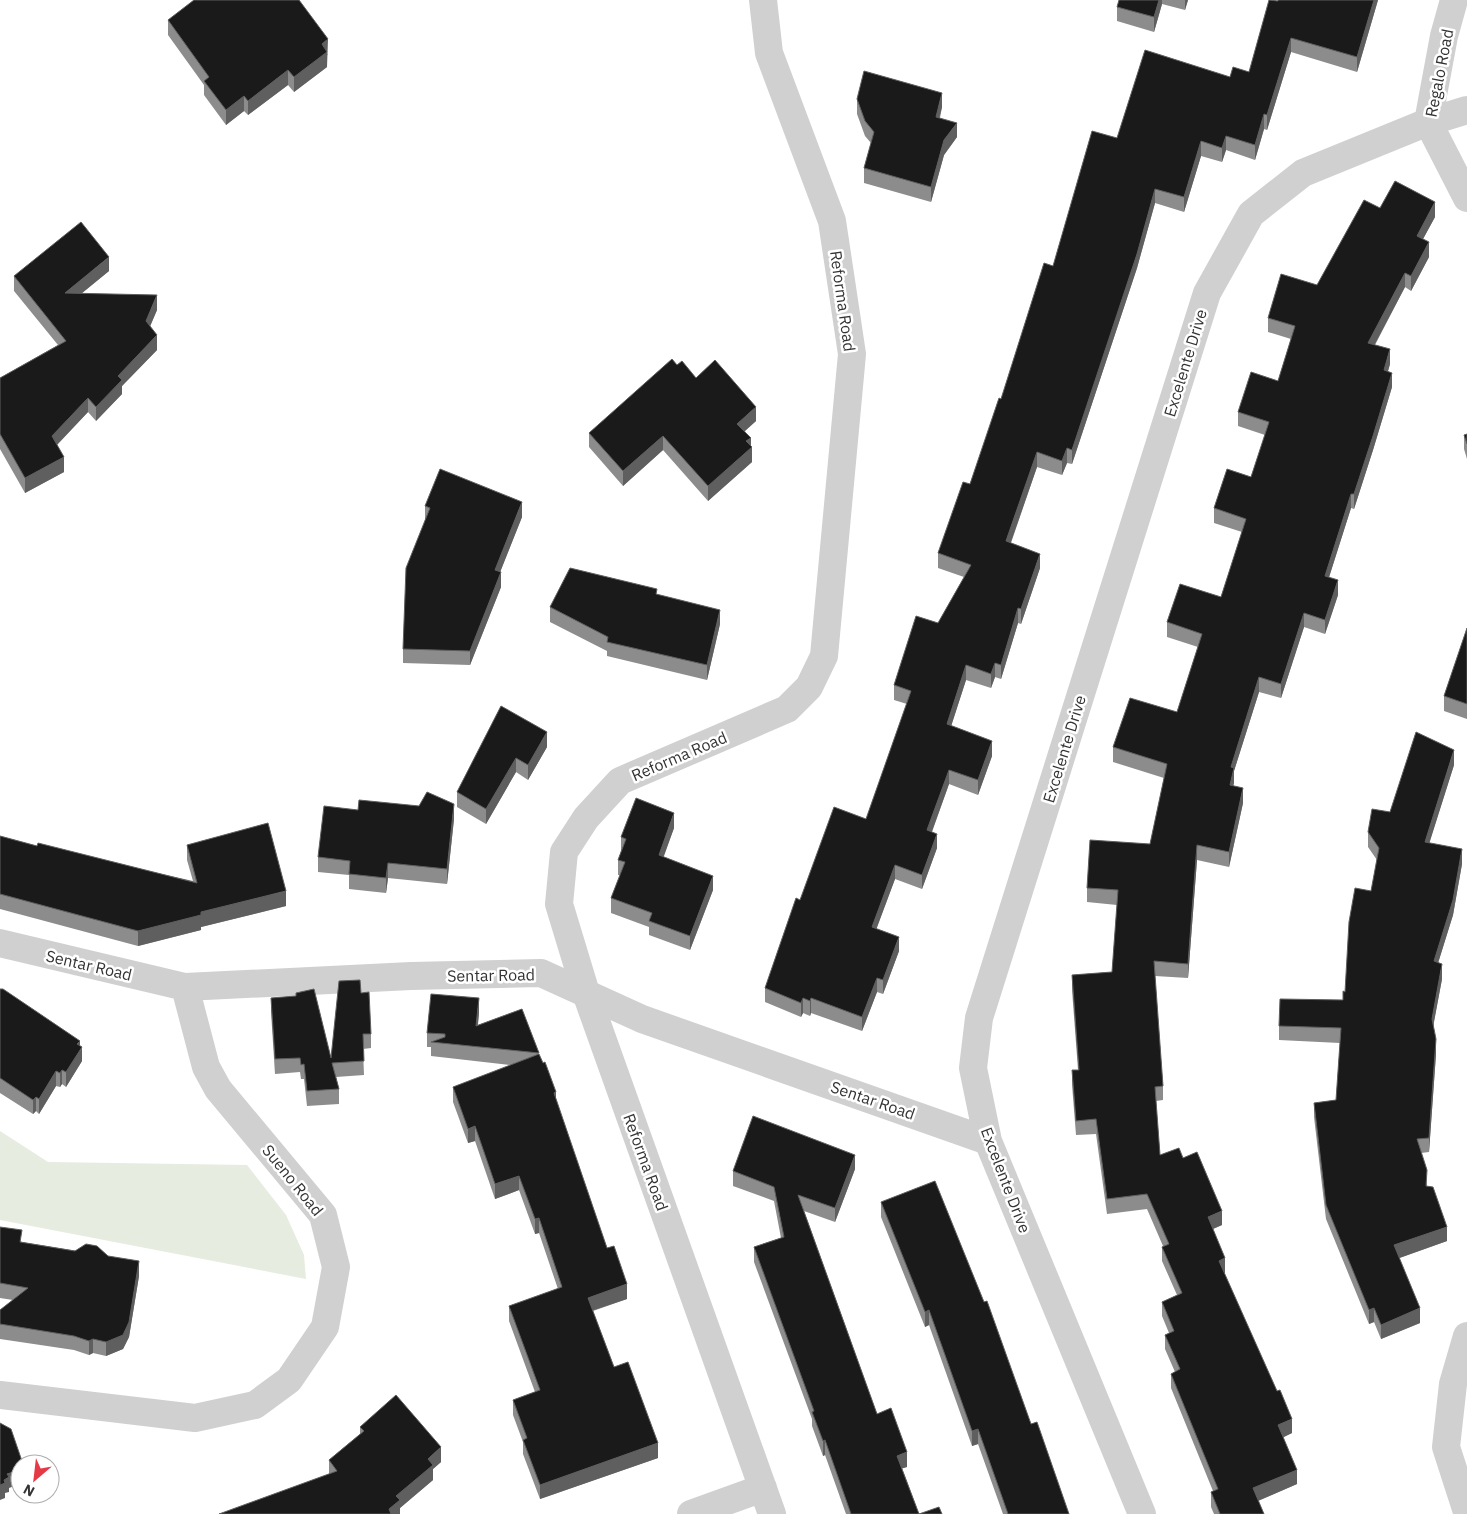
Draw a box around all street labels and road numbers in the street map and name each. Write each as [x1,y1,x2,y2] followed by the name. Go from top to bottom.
[1421,27,1457,119] street label: Regalo Road
[826,249,860,353] street label: Reforma Road
[1159,307,1211,419] street label: Excelente Drive
[1038,693,1090,805] street label: Excelente Drive
[628,727,730,785] street label: Reforma Road
[44,945,134,985] street label: Sentar Road
[447,964,535,986] street label: Sentar Road
[828,1076,918,1124] street label: Sentar Road
[619,1111,673,1213] street label: Reforma Road
[977,1124,1035,1236] street label: Excelente Drive
[258,1140,328,1220] street label: Sueno Road

